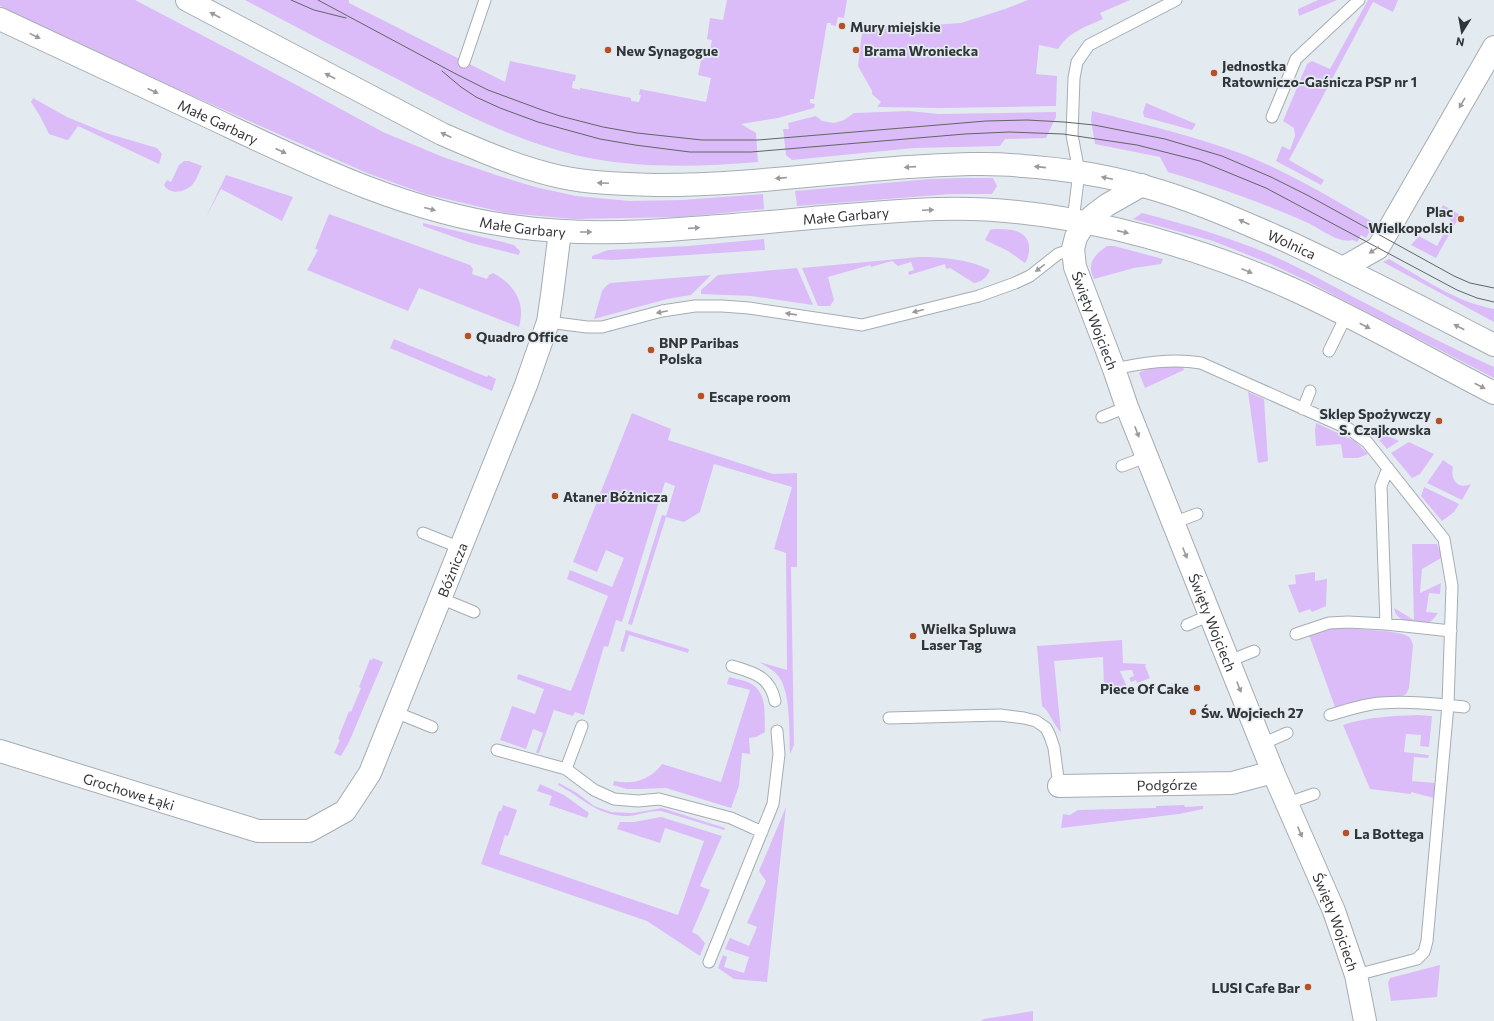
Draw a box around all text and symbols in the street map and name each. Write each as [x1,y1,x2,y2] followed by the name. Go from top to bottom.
[210,12,221,18] one-way arrow
[1442,12,1482,52] north arrow
[850,18,941,35] place label: Mury miejskie
[837,21,847,31] marker: Mury miejskie
[29,33,41,39] one-way arrow
[1455,35,1465,49] text: N
[616,42,718,59] place label: New Synagogue
[864,42,978,59] place label: Brama Wroniecka
[603,45,613,55] marker: New Synagogue
[851,45,861,55] marker: Brama Wroniecka
[1222,57,1417,90] place label: Jednostka Ratowniczo-Gaśnicza PSP nr 1
[1209,68,1219,78] marker: Jednostka Ratowniczo-Gaśnicza PSP nr 1
[325,73,336,79] one-way arrow
[147,88,159,94] one-way arrow
[175,95,261,147] street label: Małe Garbary
[1458,97,1465,109] one-way arrow
[440,132,452,138] one-way arrow
[276,148,287,154] one-way arrow
[904,164,916,171] one-way arrow
[1034,164,1046,171] one-way arrow
[1101,174,1113,180] one-way arrow
[775,175,787,181] one-way arrow
[597,179,609,186] one-way arrow
[802,203,890,227] street label: Małe Garbary
[1368,203,1453,236] place label: Plac Wielkopolski
[424,206,436,212] one-way arrow
[922,206,934,213] one-way arrow
[478,212,566,240] street label: Małe Garbary
[1456,214,1466,224] marker: Plac Wielkopolski
[1238,219,1250,225] one-way arrow
[688,225,700,232] one-way arrow
[1265,225,1319,262] street label: Wolnica
[580,229,592,236] one-way arrow
[1117,229,1129,235] one-way arrow
[1368,246,1379,254] one-way arrow
[1035,264,1045,272] one-way arrow
[1242,268,1253,274] one-way arrow
[1069,269,1122,372] street label: Święty Wojciech
[912,308,924,314] one-way arrow
[656,309,668,315] one-way arrow
[785,311,797,317] one-way arrow
[1359,323,1371,329] one-way arrow
[1454,324,1465,330] one-way arrow
[476,328,568,345] place label: Quadro Office
[463,331,473,341] marker: Quadro Office
[659,334,739,367] place label: BNP Paribas Polska
[646,345,656,355] marker: BNP Paribas Polska
[1475,382,1486,389] one-way arrow
[709,388,791,405] place label: Escape room
[696,391,706,401] marker: Escape room
[1319,405,1431,438] place label: Sklep Spożywczy S. Czajkowska
[1434,416,1444,426] marker: Sklep Spożywczy S. Czajkowska
[1134,427,1140,439] one-way arrow
[563,488,668,505] place label: Ataner Bóżnicza
[550,491,560,501] marker: Ataner Bóżnicza
[433,540,470,599] street label: Bóżnicza
[1183,548,1189,560] one-way arrow
[1186,571,1240,674] street label: Święty Wojciech
[921,620,1016,653] place label: Wielka Spluwa Laser Tag
[908,631,918,641] marker: Wielka Spluwa Laser Tag
[1100,680,1189,697] place label: Piece Of Cake
[1236,681,1242,692] one-way arrow
[1192,683,1202,693] marker: Piece Of Cake
[1201,704,1304,721] place label: Św. Wojciech 27
[1188,707,1198,717] marker: Św. Wojciech 27
[81,769,177,813] street label: Grochowe Łąki
[1136,775,1198,793] street label: Podgórze
[1354,825,1424,842] place label: La Bottega
[1297,827,1303,838] one-way arrow
[1341,828,1351,838] marker: La Bottega
[1310,870,1362,973] street label: Święty Wojciech
[1211,979,1300,996] place label: LUSI Cafe Bar
[1303,982,1313,992] marker: LUSI Cafe Bar

